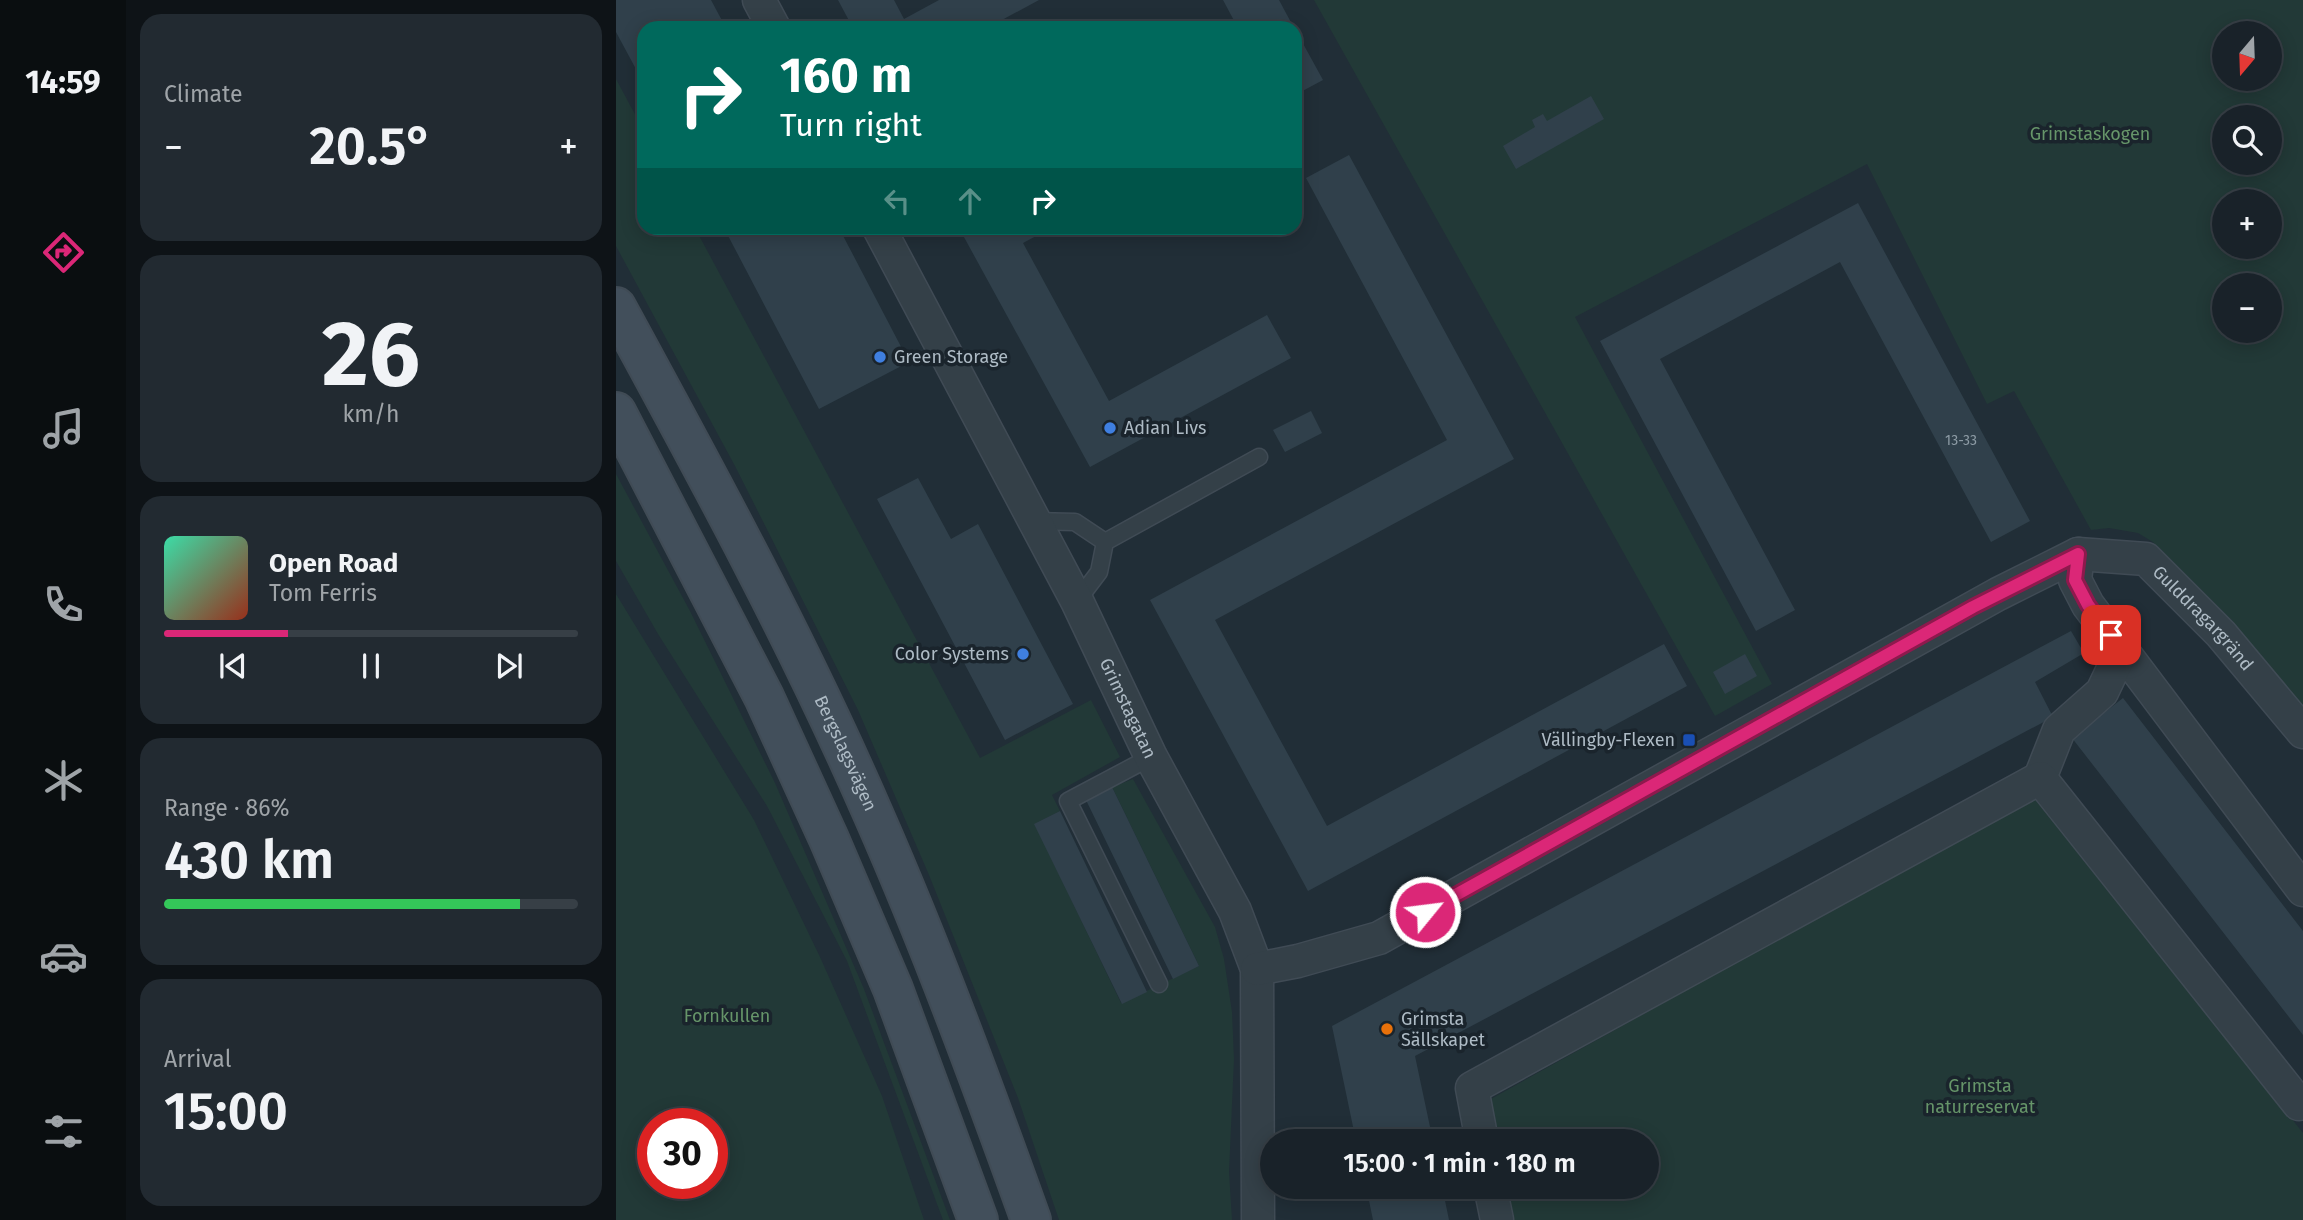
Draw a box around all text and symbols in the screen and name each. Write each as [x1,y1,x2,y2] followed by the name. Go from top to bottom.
[2212,21,2282,91] north arrow
[2212,21,2282,343] map controls
[780,46,912,105] text: 160 m
[665,49,756,140] icon: right
[25,63,101,101] text: 14:59
[164,80,243,108] text: Climate
[2212,105,2282,175] button: search
[780,106,922,144] text: Turn right
[309,115,433,178] text: 20.5°
[2030,123,2150,145] park label: Grimstaskogen
[164,124,183,170] text: −
[559,124,578,170] text: +
[878,182,916,220] icon: left
[951,182,989,220] icon: ahead
[1024,182,1062,220] icon: right
[2212,189,2282,259] button: +
[39,228,88,277] icon: directions
[2212,273,2282,343] button: −
[322,300,420,409] text: 26
[894,346,1008,368] place label: Green Storage
[872,349,888,365] marker: Green Storage
[343,400,399,428] text: km/h
[39,404,88,453] icon: music
[1124,417,1206,439] place label: Adian Livs
[1102,420,1118,436] marker: Adian Livs
[1945,432,1977,449] house number: 13-33
[269,548,398,579] text: Open Road
[2148,561,2258,675] street label: Gulddragargränd
[269,579,377,607] text: Tom Ferris
[39,580,88,629] icon: phone
[2081,605,2141,665] pin
[2092,616,2130,654] icon: arrive
[895,643,1009,665] place label: Color Systems
[1015,646,1031,662] marker: Color Systems
[214,647,252,685] icon: previous
[352,647,390,685] icon: pause
[490,647,528,685] icon: next
[1095,654,1161,762] street label: Grimstagatan
[810,692,882,815] street label: Bergslagsvägen
[1542,729,1675,751] place label: Vällingby-Flexen
[1681,732,1697,748] marker: Vällingby-Flexen
[39,756,88,805] icon: climate
[164,794,289,822] text: Range · 86%
[164,829,334,892] text: 430 km
[1388,875,1462,949] position arrow
[39,932,88,981] icon: car
[684,1005,770,1027] park label: Fornkullen
[1401,1008,1486,1051] place label: Grimsta Sällskapet
[1379,1021,1395,1037] marker: Grimsta Sällskapet
[164,1045,231,1073] text: Arrival
[1925,1075,2036,1118] park label: Grimsta naturreservat
[164,1080,288,1143] text: 15:00
[39,1107,88,1156] icon: filters
[637,1108,728,1199] speed limit sign: 30
[1343,1148,1576,1179] text: 15:00 · 1 min · 180 m

